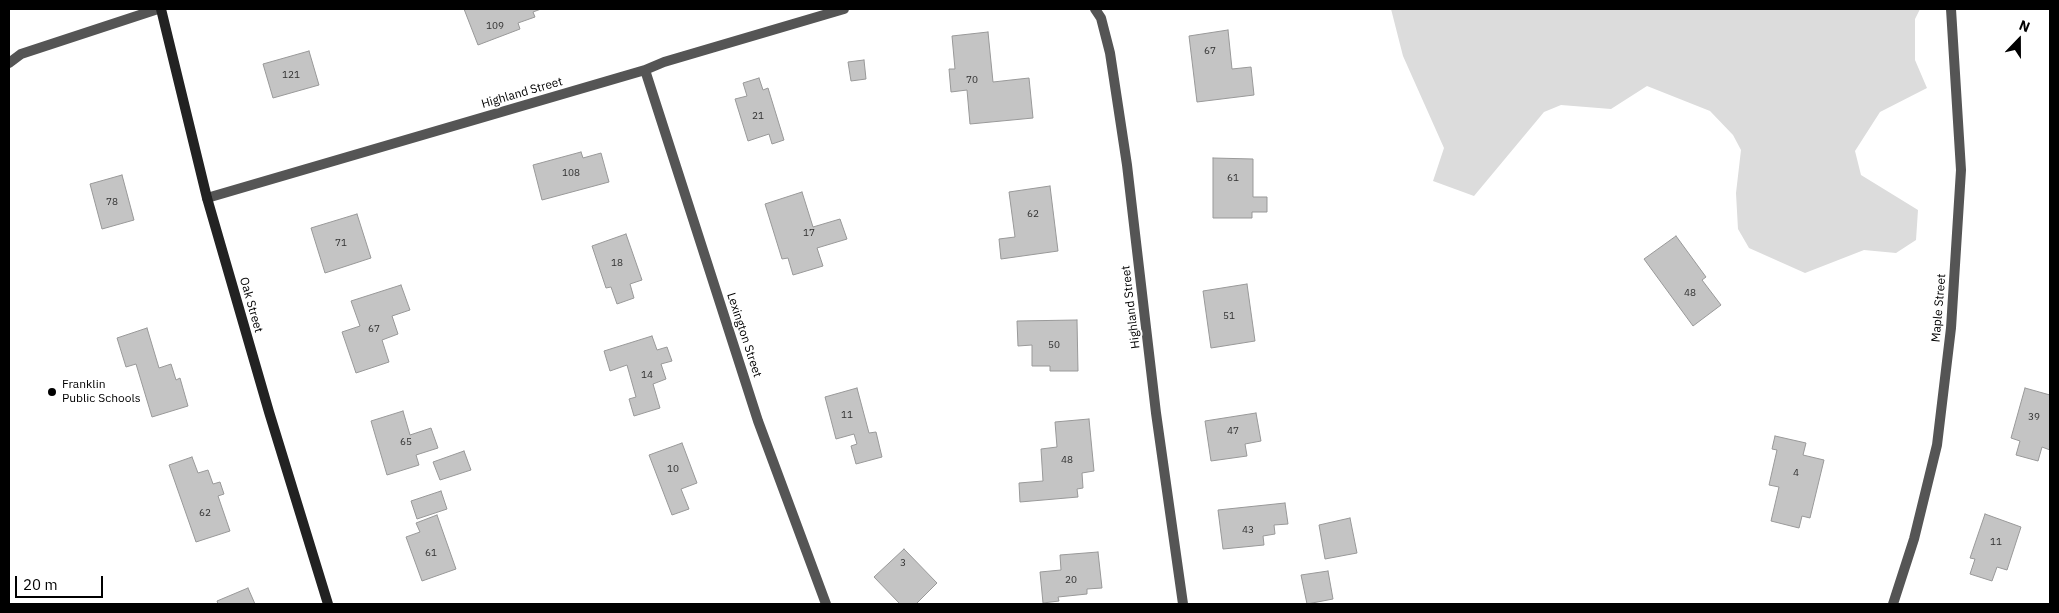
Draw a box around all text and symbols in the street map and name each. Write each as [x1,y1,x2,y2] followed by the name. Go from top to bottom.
[1994,15,2044,65] north arrow
[2017,16,2033,36] text: N
[486,20,504,32] house number: 109
[1204,45,1216,57] house number: 67
[282,69,300,81] house number: 121
[966,74,978,86] house number: 70
[480,75,564,111] street label: Highland Street
[752,110,764,122] house number: 21
[562,167,580,179] house number: 108
[1227,172,1239,184] house number: 61
[106,196,118,208] house number: 78
[1027,208,1039,220] house number: 62
[803,227,815,239] house number: 17
[335,237,347,249] house number: 71
[611,257,623,269] house number: 18
[1119,265,1143,349] street label: Highland Street
[1929,273,1949,343] street label: Maple Street
[236,276,266,334] street label: Oak Street
[1684,287,1696,299] house number: 48
[724,291,764,379] street label: Lexington Street
[1223,310,1235,322] house number: 51
[368,323,380,335] house number: 67
[1048,339,1060,351] house number: 50
[641,369,653,381] house number: 14
[62,378,141,406] place label: Franklin Public Schools
[46,386,58,398] marker: Franklin Public Schools
[841,409,853,421] house number: 11
[2028,411,2040,423] house number: 39
[1227,425,1239,437] house number: 47
[400,436,412,448] house number: 65
[1061,454,1073,466] house number: 48
[667,463,679,475] house number: 10
[1793,467,1799,479] house number: 4
[199,507,211,519] house number: 62
[1242,524,1254,536] house number: 43
[1990,536,2002,548] house number: 11
[425,547,437,559] house number: 61
[900,557,906,569] house number: 3
[18,566,105,598] scale bar
[1065,574,1077,586] house number: 20
[23,575,58,594] text: 20 m

